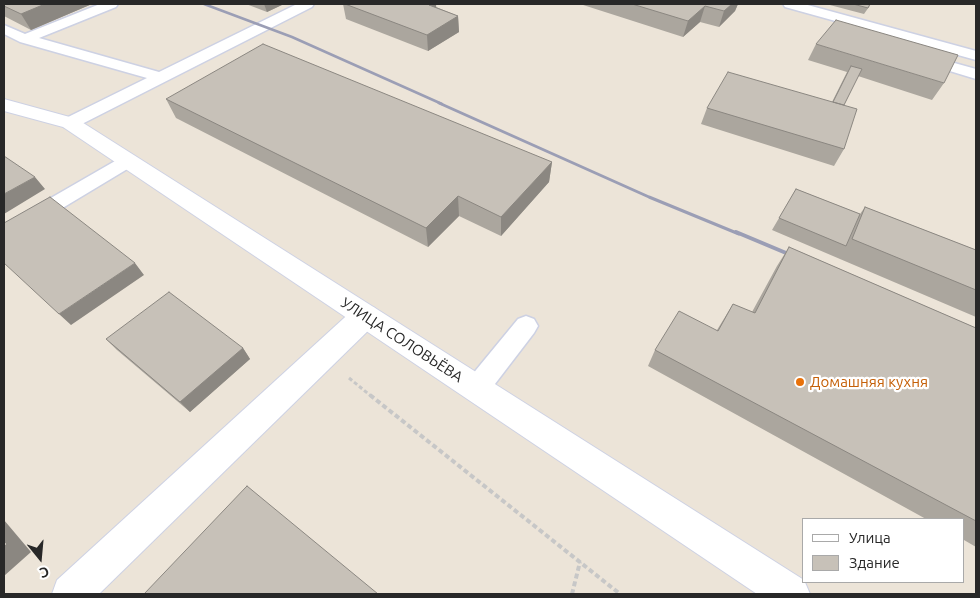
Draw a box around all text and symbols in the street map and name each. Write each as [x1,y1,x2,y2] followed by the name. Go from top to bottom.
[338,294,466,386] street label: УЛИЦА СОЛОВЬЁВА
[810,373,928,391] place label: Домашняя кухня
[794,376,806,388] marker: Домашняя кухня
[802,518,965,583] legend
[849,529,891,546] text: Улица
[15,533,65,583] north arrow
[849,554,900,571] text: Здание
[38,563,51,581] text: С

